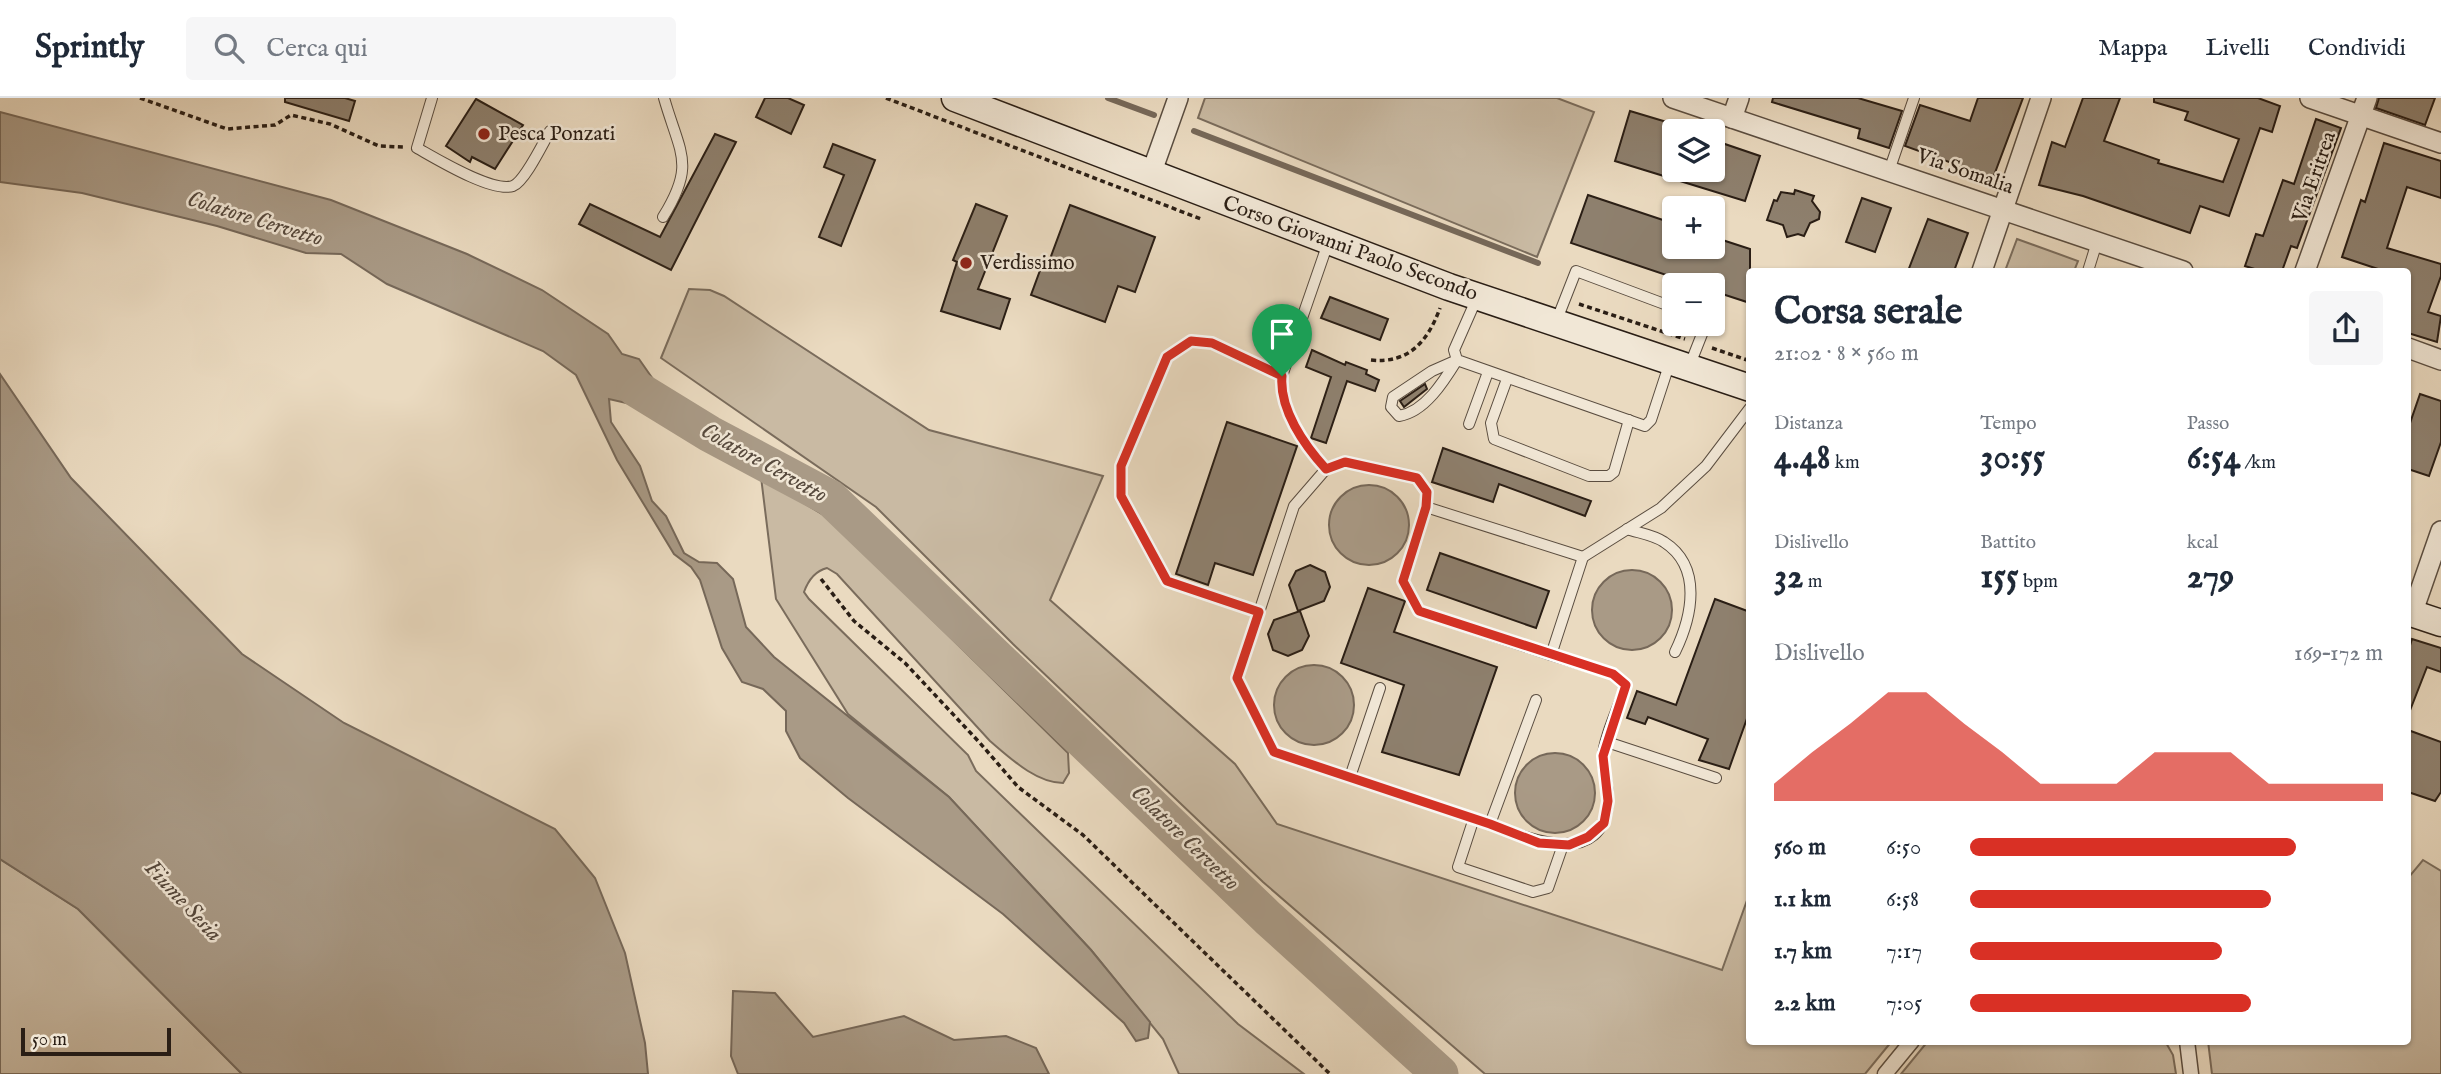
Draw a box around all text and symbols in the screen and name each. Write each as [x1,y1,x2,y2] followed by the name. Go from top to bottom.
[186,17,676,80] search box
[35,27,144,69] text: Sprintly
[210,29,248,67] icon: search
[266,32,368,65] text: Cerca qui
[2098,33,2167,64] text: Mappa
[2205,33,2270,64] text: Livelli
[2308,33,2406,64] text: Condividi
[1662,119,1725,336] map controls
[1662,119,1725,182] button: layers
[498,121,615,148] place label: Pesca Ponzati
[476,126,492,142] marker: Pesca Ponzati
[2287,127,2343,227] street label: Via Eritrea
[1912,142,2018,201] street label: Via Somalia
[184,185,326,253] water label: Colatore Cervetto
[1219,190,1481,308] street label: Corso Giovanni Paolo Secondo
[1662,196,1725,259] button: +
[979,250,1075,277] place label: Verdissimo
[958,255,974,271] marker: Verdissimo
[1662,273,1725,336] button: −
[1774,289,1962,337] text: Corsa serale
[2309,291,2383,365] button: share
[1252,304,1312,376] pin
[1263,315,1301,353] icon: arrive
[1774,339,1919,368] text: 21:02 · 8 × 560 m
[1774,412,1843,436] text: Distanza
[1980,412,2036,436] text: Tempo
[2187,412,2229,436] text: Passo
[696,416,832,510] water label: Colatore Cervetto
[1774,436,1831,481] text: 4.48
[1980,436,2045,481] text: 30:55
[2187,436,2240,481] text: 6:54
[1831,451,1860,475] text: km
[2240,451,2276,475] text: /km
[1774,531,1849,555] text: Dislivello
[1980,531,2036,555] text: Battito
[2187,531,2218,555] text: kcal
[1774,555,1804,600] text: 32
[1980,555,2019,600] text: 155
[2187,555,2234,600] text: 279
[1804,570,1822,594] text: m
[2019,570,2058,594] text: bpm
[1774,639,1865,668] text: Dislivello
[2294,639,2383,668] text: 169–172 m
[1124,779,1246,897] water label: Colatore Cervetto
[1774,833,1826,862] text: 560 m
[1886,833,1921,862] text: 6:50
[138,854,228,948] water label: Fiume Sesia
[1774,885,1831,914] text: 1.1 km
[1886,885,1919,914] text: 6:58
[1774,937,1832,966] text: 1.7 km
[1886,937,1922,966] text: 7:17
[1774,989,1836,1018] text: 2.2 km
[1886,989,1922,1018] text: 7:05
[21,1025,172,1057] scale bar
[32,1028,67,1052] text: 50 m

